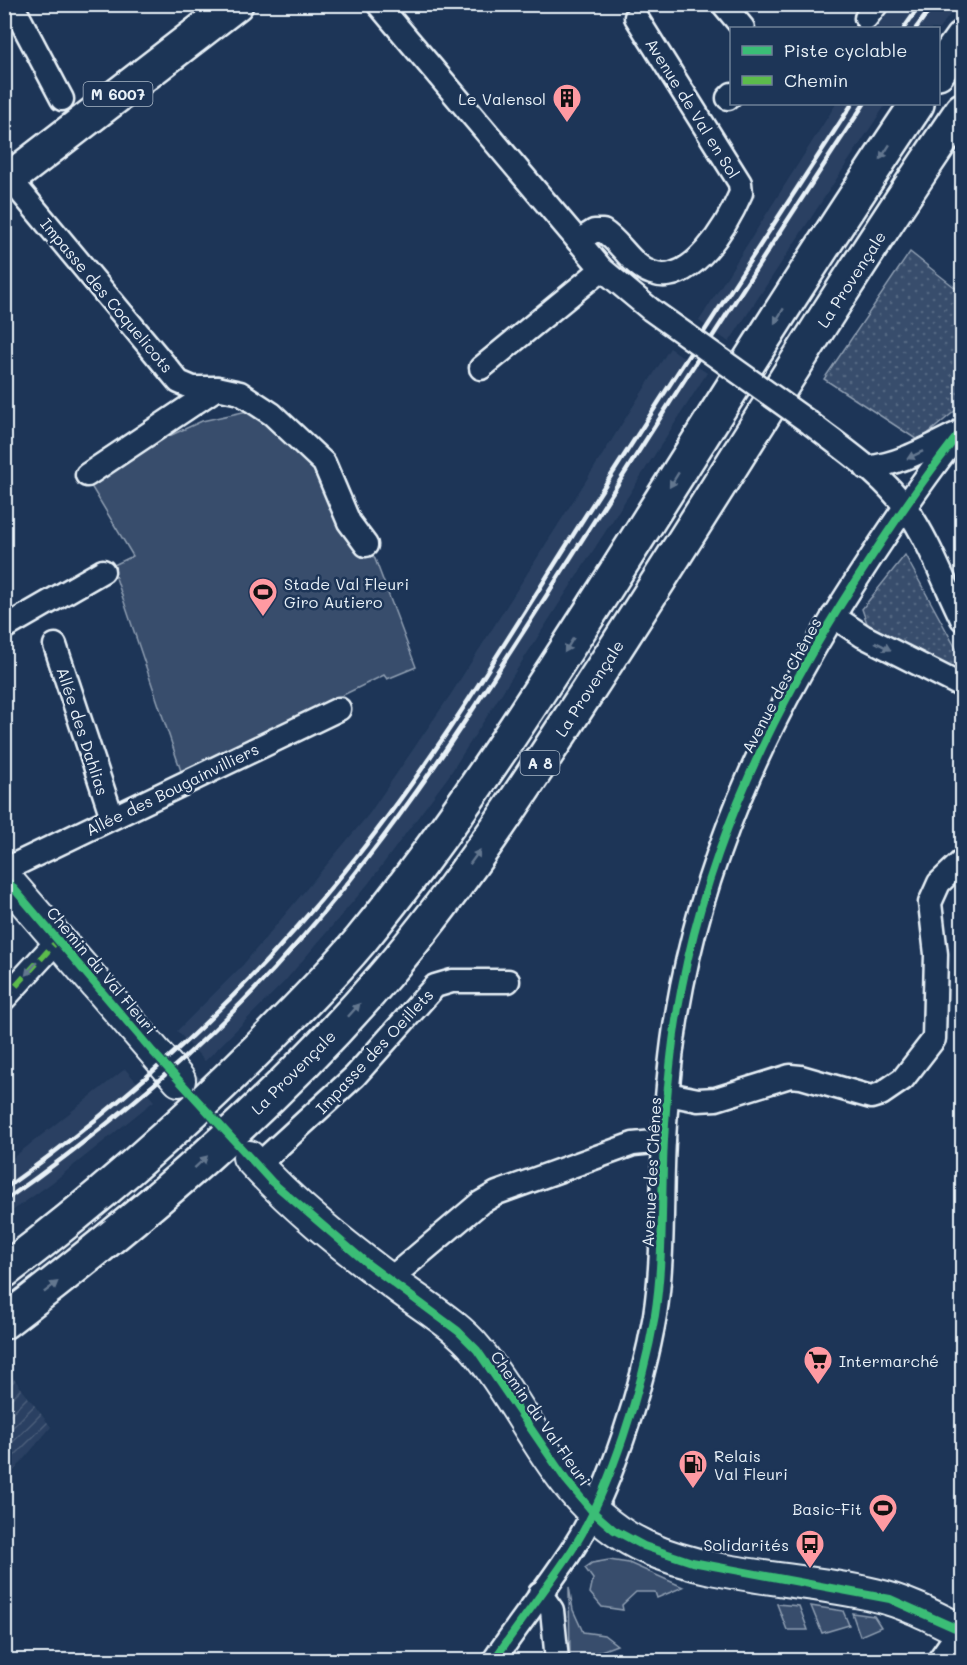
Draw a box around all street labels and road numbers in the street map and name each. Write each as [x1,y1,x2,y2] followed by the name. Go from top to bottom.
[641,34,745,182] street label: Avenue de Val en Sol
[84,82,152,106] road number: M 6007
[36,213,178,377] street label: Impasse des Coquelicots
[812,227,890,331] street label: La Provençale
[736,614,826,756] street label: Avenue des Chênes
[550,636,628,740] street label: La Provençale
[52,664,114,798] street label: Allée des Dahlias
[82,738,262,840] street label: Allée des Bougainvilliers
[520,751,560,775] road number: A 8
[43,902,161,1038] street label: Chemin du Val Fleuri
[311,984,437,1118] street label: Impasse des Oeillets
[246,1025,340,1119] street label: La Provençale
[637,1096,665,1248] street label: Avenue des Chênes
[487,1346,595,1490] street label: Chemin du Val Fleuri

